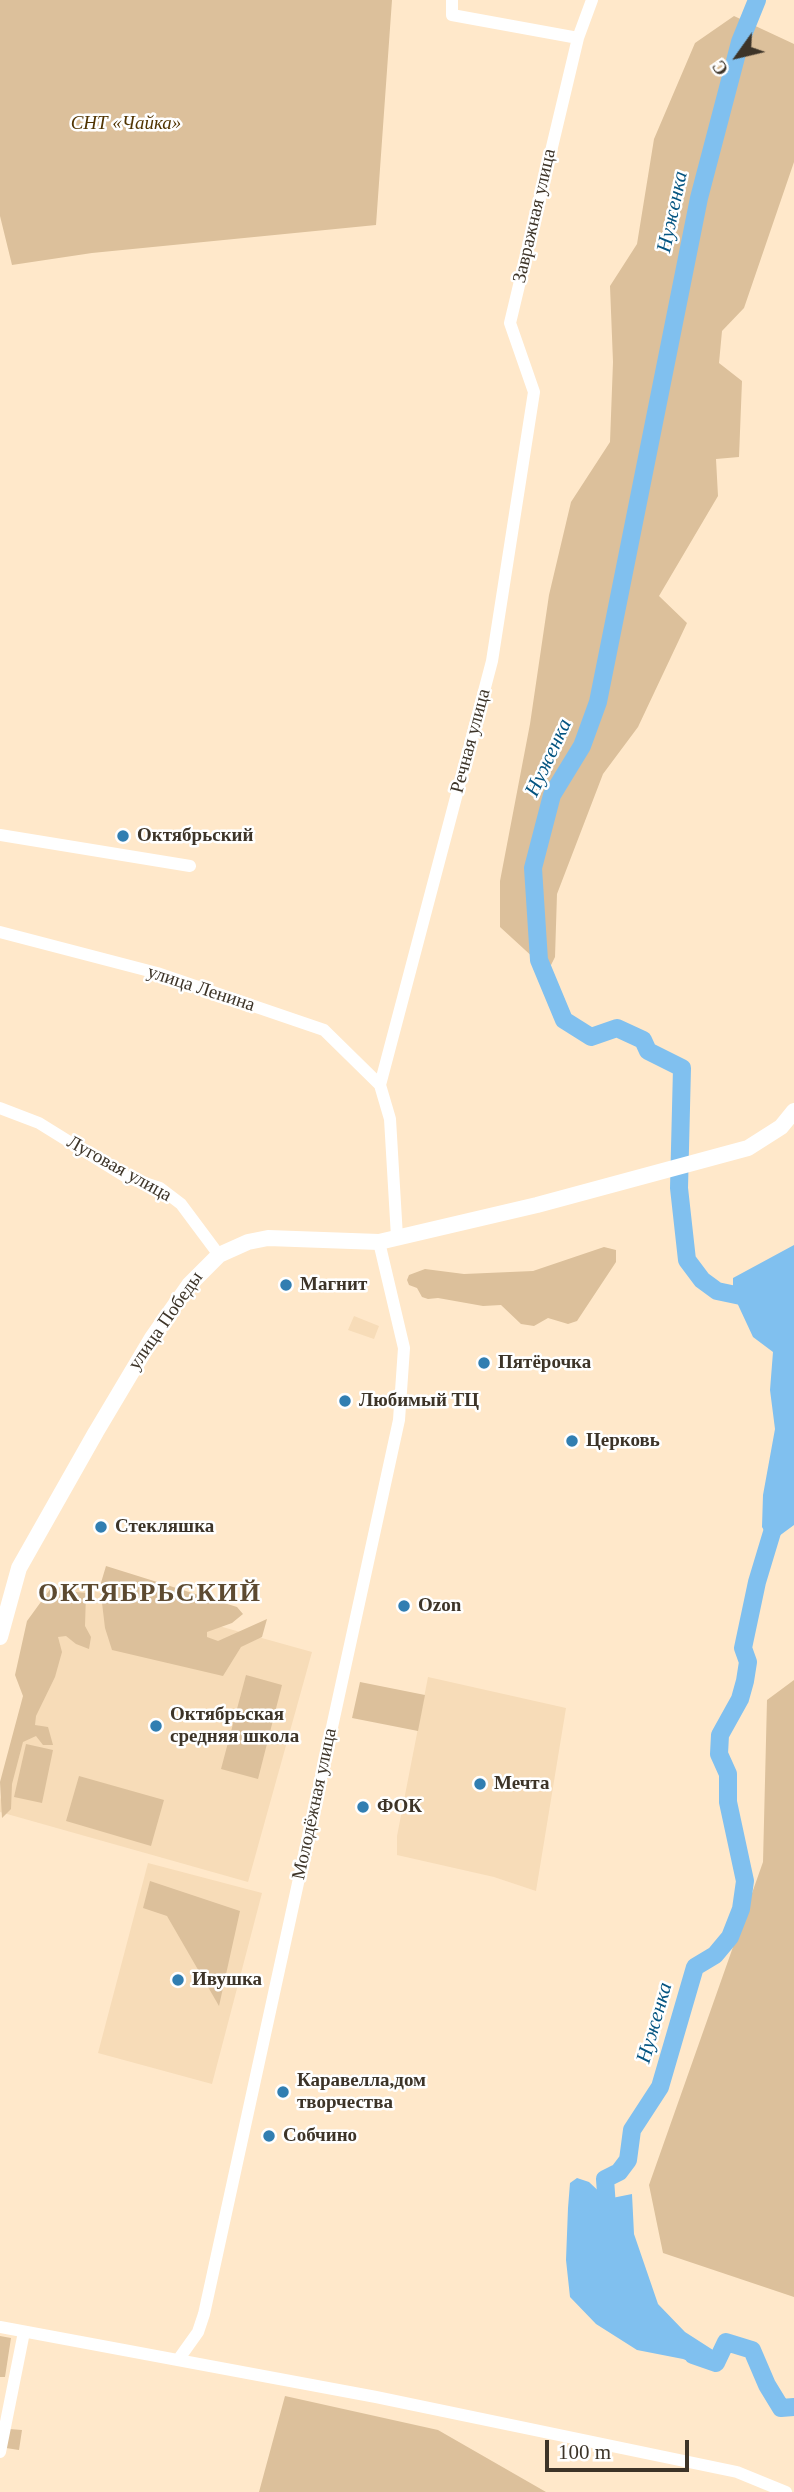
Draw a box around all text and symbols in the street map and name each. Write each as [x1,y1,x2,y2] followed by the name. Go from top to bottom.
[703,21,773,91] north arrow
[708,56,733,80] text: С
[71,113,181,135] park label: СНТ «Чайка»
[508,147,562,285] street label: Завражная улица
[652,169,694,255] water label: Нуженка
[446,686,496,796] street label: Речная улица
[520,715,578,801] water label: Нуженка
[137,825,253,847] place label: Октябрьский
[115,828,131,844] marker: Октябрьский
[144,961,258,1017] street label: улица Ленина
[63,1131,175,1207] street label: Луговая улица
[124,1267,208,1375] street label: улица Победы
[300,1274,367,1296] place label: Магнит
[278,1277,294,1293] marker: Магнит
[498,1352,591,1374] place label: Пятёрочка
[476,1355,492,1371] marker: Пятёрочка
[359,1390,479,1412] place label: Любимый ТЦ
[337,1393,353,1409] marker: Любимый ТЦ
[586,1430,660,1452] place label: Церковь
[564,1433,580,1449] marker: Церковь
[115,1516,214,1538] place label: Стекляшка
[93,1519,109,1535] marker: Стекляшка
[39,1578,261,1610] district label: ОКТЯБРЬСКИЙ
[418,1595,461,1617] place label: Ozon
[396,1598,412,1614] marker: Ozon
[170,1704,299,1748] place label: Октябрьская средняя школа
[148,1718,164,1734] marker: Октябрьская средняя школа
[288,1726,342,1882] street label: Молодёжная улица
[494,1773,549,1795] place label: Мечта
[472,1776,488,1792] marker: Мечта
[377,1796,422,1818] place label: ФОК
[355,1799,371,1815] marker: ФОК
[192,1969,262,1991] place label: Ивушка
[170,1972,186,1988] marker: Ивушка
[631,1980,679,2066] water label: Нуженка
[297,2070,426,2114] place label: Каравелла,дом творчества
[275,2084,291,2100] marker: Каравелла,дом творчества
[283,2125,357,2147] place label: Собчино
[261,2128,277,2144] marker: Собчино
[549,2426,692,2470] scale bar
[558,2440,611,2464] text: 100 m

